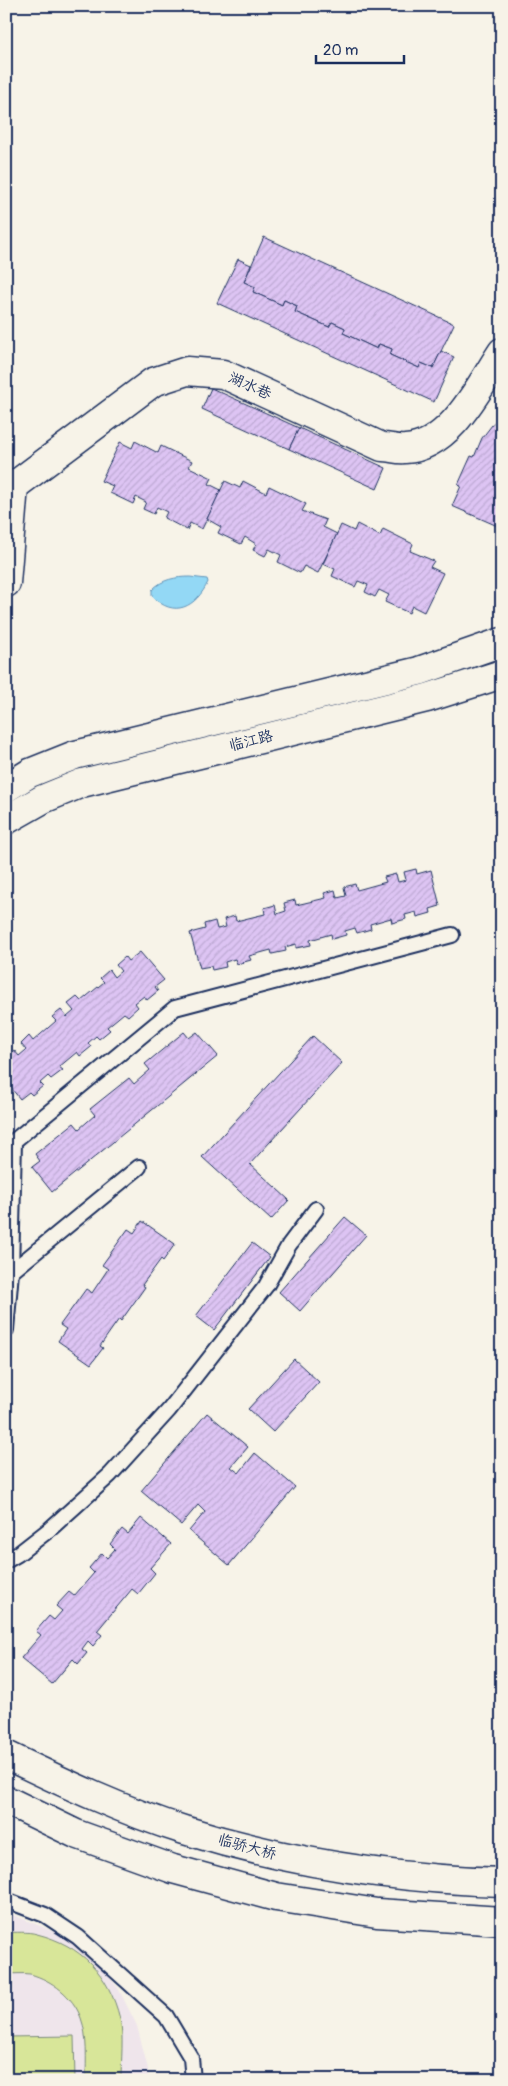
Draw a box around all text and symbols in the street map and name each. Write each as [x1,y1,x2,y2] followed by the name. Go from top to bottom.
[316,32,403,64] scale bar
[323,41,358,60] text: 20 m
[226,368,274,404] street label: 湖水巷
[227,726,275,756] street label: 临江路
[216,1830,278,1864] street label: 临骄大桥

